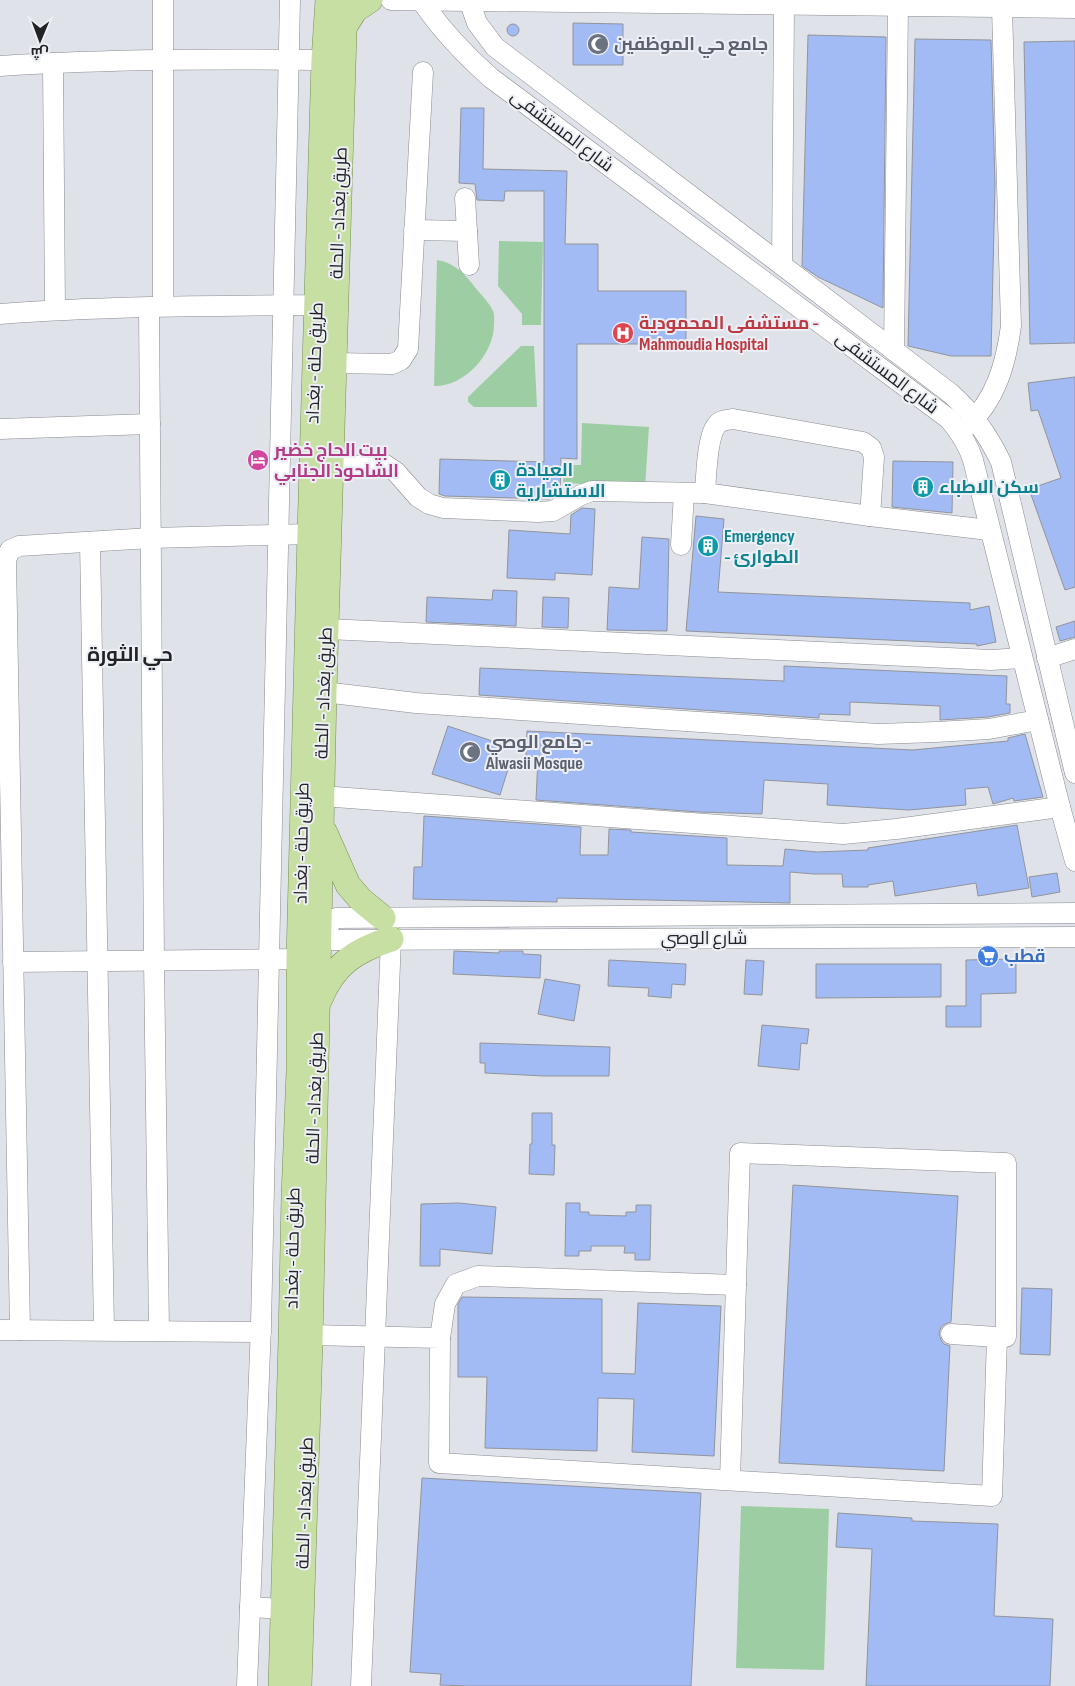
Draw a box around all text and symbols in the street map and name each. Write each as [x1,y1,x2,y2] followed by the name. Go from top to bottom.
[15,15,65,65] north arrow
[586,32,610,56] mosque icon: جامع حي الموظفين
[614,34,768,59] place label: جامع حي الموظفين
[31,44,49,61] text: ش
[506,85,618,177] street label: شارع المستشفى
[326,147,353,280] street label: طريق بغداد - الحلة
[302,302,329,424] street label: طريق حلة - بغداد
[639,313,819,355] place label: مستشفى المحمودية - Mahmoudia Hospital
[611,321,635,345] hospital icon: مستشفى المحمودية - Mahmoudia Hospital
[831,327,943,419] street label: شارع المستشفى
[273,440,399,486] place label: بيت الحاج خضير الشاحوذ الجنابي
[246,448,270,472] hotel icon: بيت الحاج خضير الشاحوذ الجنابي
[516,460,606,502] place label: العيادة الاستشارية
[488,468,512,492] building icon: العيادة الاستشارية
[911,475,935,499] building icon: سكن الاطباء
[939,477,1039,498] place label: سكن الاطباء
[724,526,799,568] place label: Emergency - الطوارئ
[696,534,720,558] building icon: Emergency - الطوارئ
[311,627,338,760] street label: طريق بغداد - الحلة
[87,643,173,670] district label: حي الثورة
[485,732,592,774] place label: جامع الوصي - Alwasii Mosque
[458,740,482,764] mosque icon: جامع الوصي - Alwasii Mosque
[290,782,315,904] street label: طريق حلة - بغداد
[661,928,747,951] street label: شارع الوصي
[976,944,1000,968] supermarket icon: قطب
[1004,946,1046,967] place label: قطب
[302,1032,329,1165] street label: طريق بغداد - الحلة
[281,1187,306,1309] street label: طريق حلة - بغداد
[292,1437,319,1570] street label: طريق بغداد - الحلة

